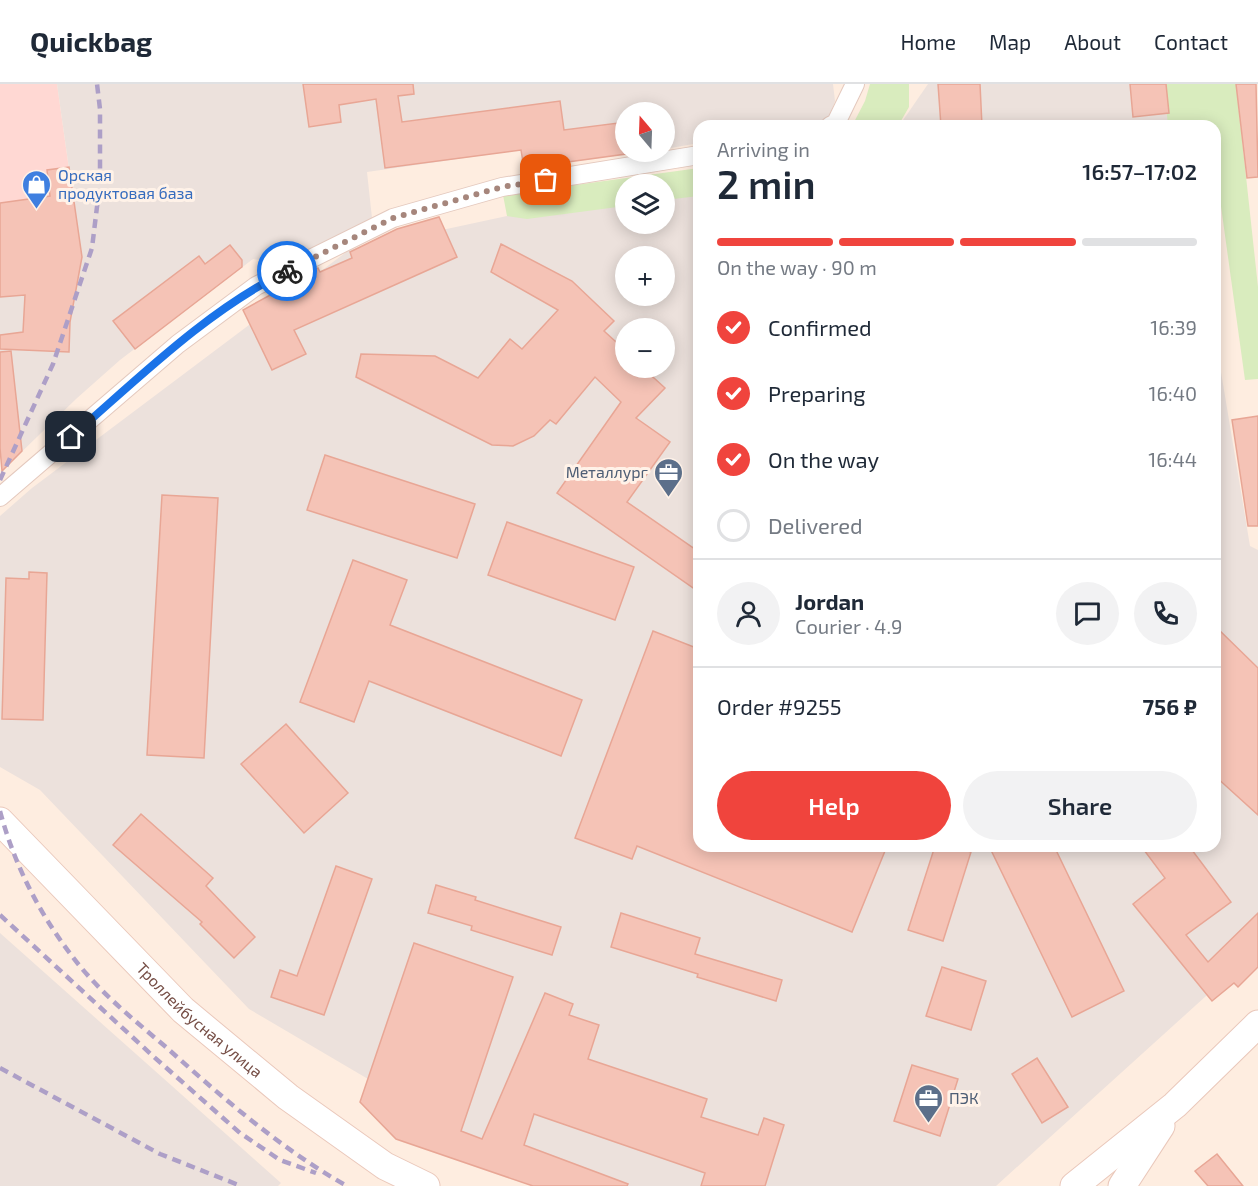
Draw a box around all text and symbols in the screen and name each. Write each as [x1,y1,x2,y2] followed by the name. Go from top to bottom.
[30,24,152,58] text: Quickbag
[900,29,956,54] text: Home
[989,29,1031,54] text: Map
[1064,29,1121,54] text: About
[1154,29,1228,54] text: Contact
[615,102,675,162] north arrow
[615,102,675,378] map controls
[717,137,810,161] text: Arriving in
[520,154,571,205] pin
[1082,158,1197,184] text: 16:57–17:02
[717,160,816,207] text: 2 min
[529,163,562,196] icon: bag
[58,165,193,203] place label: Орская продуктовая база
[21,168,53,210] shop icon: Орская продуктовая база
[615,174,675,234] button: layers
[257,241,317,301] courier
[615,246,675,306] button: +
[271,255,304,288] icon: bike
[717,255,877,279] text: On the way · 90 m
[717,311,750,344] icon: check
[768,314,872,340] text: Confirmed
[1150,315,1197,339] text: 16:39
[615,318,675,378] button: −
[717,377,750,410] icon: check
[768,380,866,406] text: Preparing
[1149,381,1197,405] text: 16:40
[45,411,96,462] pin
[54,420,87,453] icon: home
[717,443,750,476] icon: check
[768,446,879,472] text: On the way
[1148,447,1197,471] text: 16:44
[653,456,685,498] office icon: Металлург
[566,462,649,482] place label: Металлург
[768,512,863,538] text: Delivered
[717,582,780,645] button: person
[1056,582,1119,645] button: chat
[1134,582,1197,645] button: phone
[795,588,864,614] text: Jordan
[795,614,902,638] text: Courier · 4.9
[717,693,842,719] text: Order #9255
[1143,693,1197,719] text: 756 ₽
[717,771,951,840] button: Help
[963,771,1197,840] button: Share
[133,958,267,1081] street label: Троллейбусная улица
[912,1082,944,1124] office icon: ПЭК
[949,1088,979,1107] place label: ПЭК

